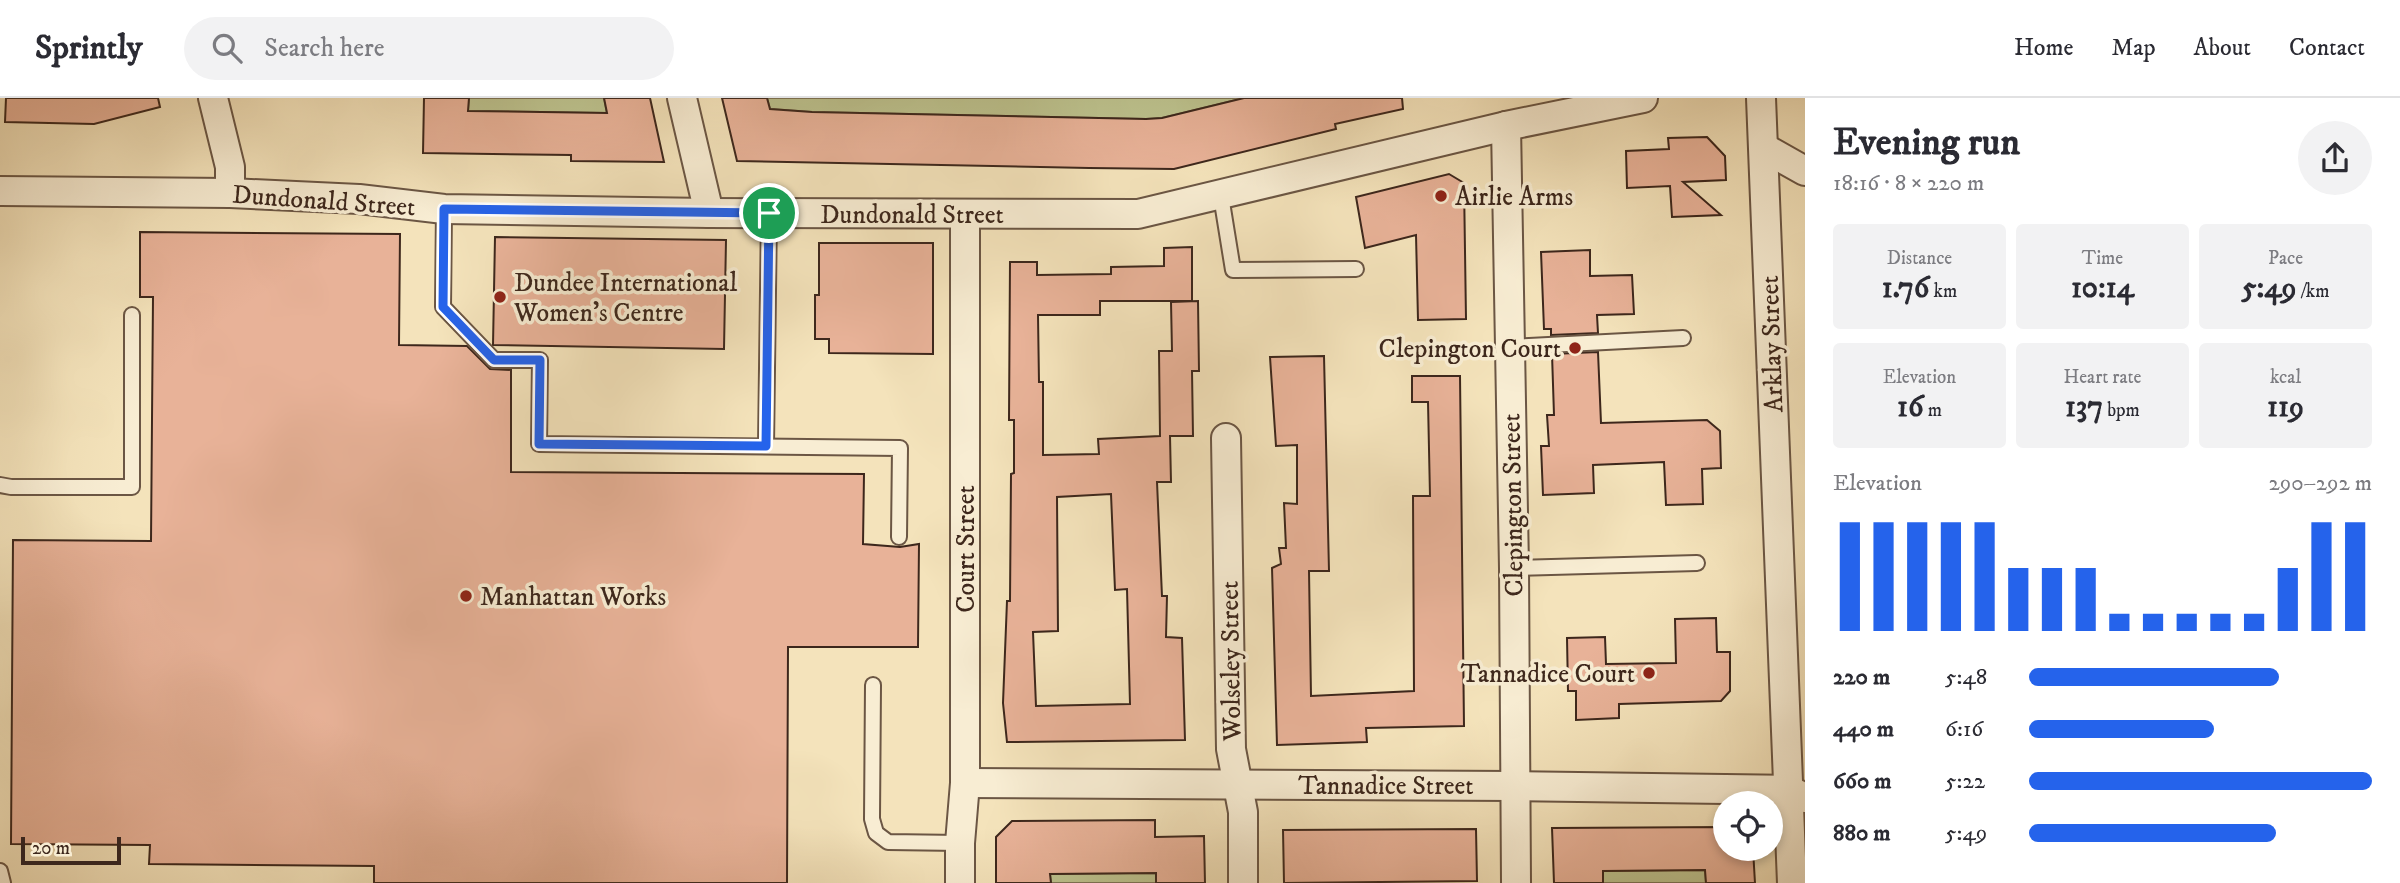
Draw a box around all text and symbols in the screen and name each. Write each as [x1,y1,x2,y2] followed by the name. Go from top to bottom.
[184,17,674,80] search box
[35,28,142,69] text: Sprintly
[208,29,246,67] icon: search
[264,32,385,65] text: Search here
[2014,33,2073,63] text: Home
[2111,33,2156,63] text: Map
[2194,33,2251,63] text: About
[2289,33,2365,63] text: Contact
[1833,119,2020,167] text: Evening run
[2298,121,2372,195] button: share
[1833,169,1984,198] text: 18:16 · 8 × 220 m
[231,179,417,224] street label: Dundonald Street
[1455,181,1573,214] place label: Airlie Arms
[739,183,799,243] pin
[1433,188,1449,204] marker: Airlie Arms
[750,194,788,232] icon: arrive
[820,199,1004,232] street label: Dundonald Street
[1887,247,1952,270] text: Distance
[2082,247,2123,270] text: Time
[2268,247,2303,270] text: Pace
[513,267,737,330] place label: Dundee International Women's Centre
[1882,270,1929,307] text: 1.76
[2071,270,2134,307] text: 10:14
[2242,270,2297,307] text: 5:49
[1754,275,1791,413] street label: Arklay Street
[1929,280,1957,303] text: km
[2297,280,2329,303] text: /km
[492,289,508,305] marker: Dundee International Women's Centre
[1379,333,1561,366] place label: Clepington Court
[1567,340,1583,356] marker: Clepington Court
[1883,366,1956,389] text: Elevation
[2064,366,2141,389] text: Heart rate
[2270,366,2301,389] text: kcal
[1897,389,1924,426] text: 16
[2065,389,2103,426] text: 137
[2267,389,2304,426] text: 119
[1924,399,1942,422] text: m
[2103,399,2140,422] text: bpm
[1495,413,1532,597] street label: Clepington Street
[1833,469,1922,498] text: Elevation
[2268,469,2372,498] text: 290–292 m
[950,485,983,613] street label: Court Street
[480,581,666,614] place label: Manhattan Works
[1214,581,1249,742] street label: Wolseley Street
[458,588,474,604] marker: Manhattan Works
[1461,658,1635,691] place label: Tannadice Court
[1833,663,1890,692] text: 220 m
[1945,663,1987,692] text: 5:48
[1641,665,1657,681] marker: Tannadice Court
[1833,715,1894,744] text: 440 m
[1945,715,1983,744] text: 6:16
[1833,767,1892,796] text: 660 m
[1945,767,1985,796] text: 5:22
[1298,770,1474,803] street label: Tannadice Street
[1713,791,1783,861] map controls
[1713,791,1783,861] button: locate
[1833,819,1891,848] text: 880 m
[1945,819,1987,848] text: 5:49
[21,834,121,866] scale bar
[32,837,70,860] text: 20 m

